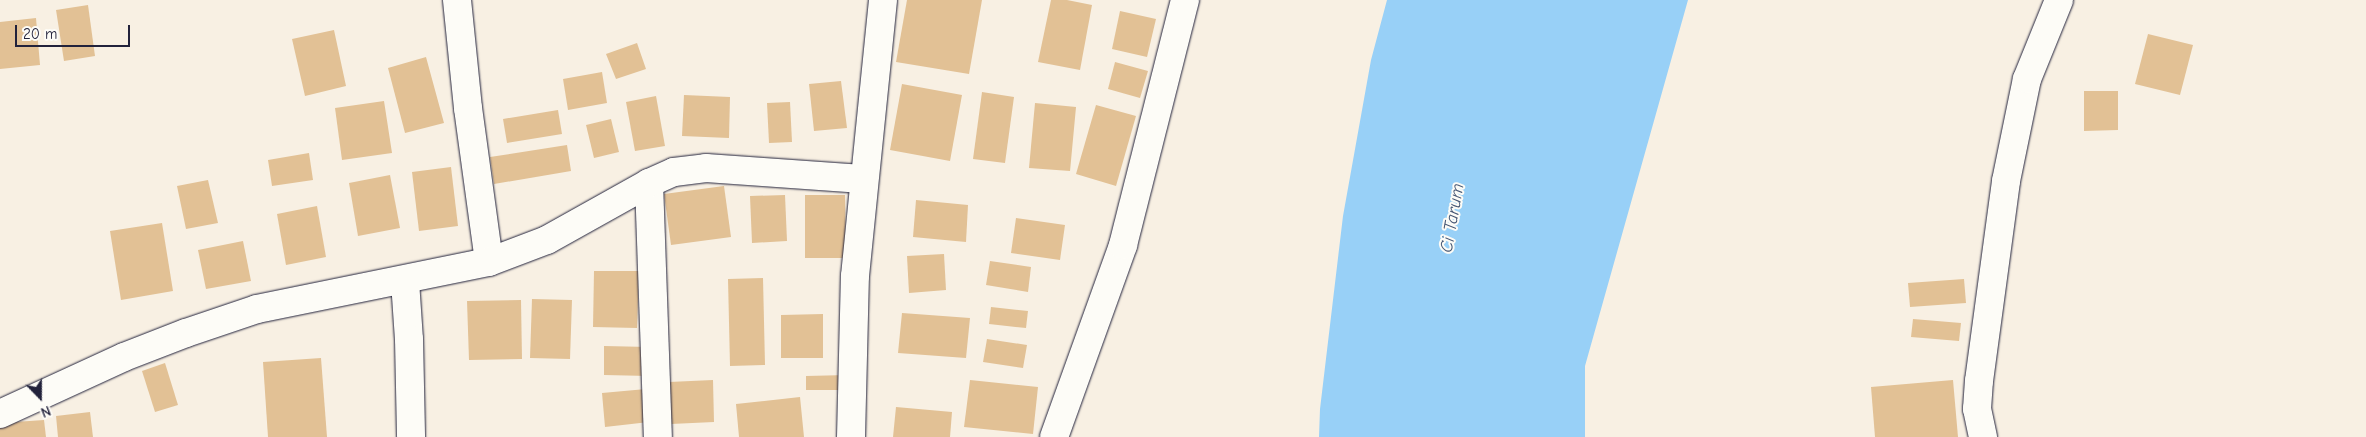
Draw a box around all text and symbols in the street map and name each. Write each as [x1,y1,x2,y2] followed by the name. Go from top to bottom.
[18,15,132,47] scale bar
[23,25,57,43] text: 20 m
[1436,182,1470,254] water label: Ci Tarum
[15,372,65,422] north arrow
[38,402,53,421] text: N

